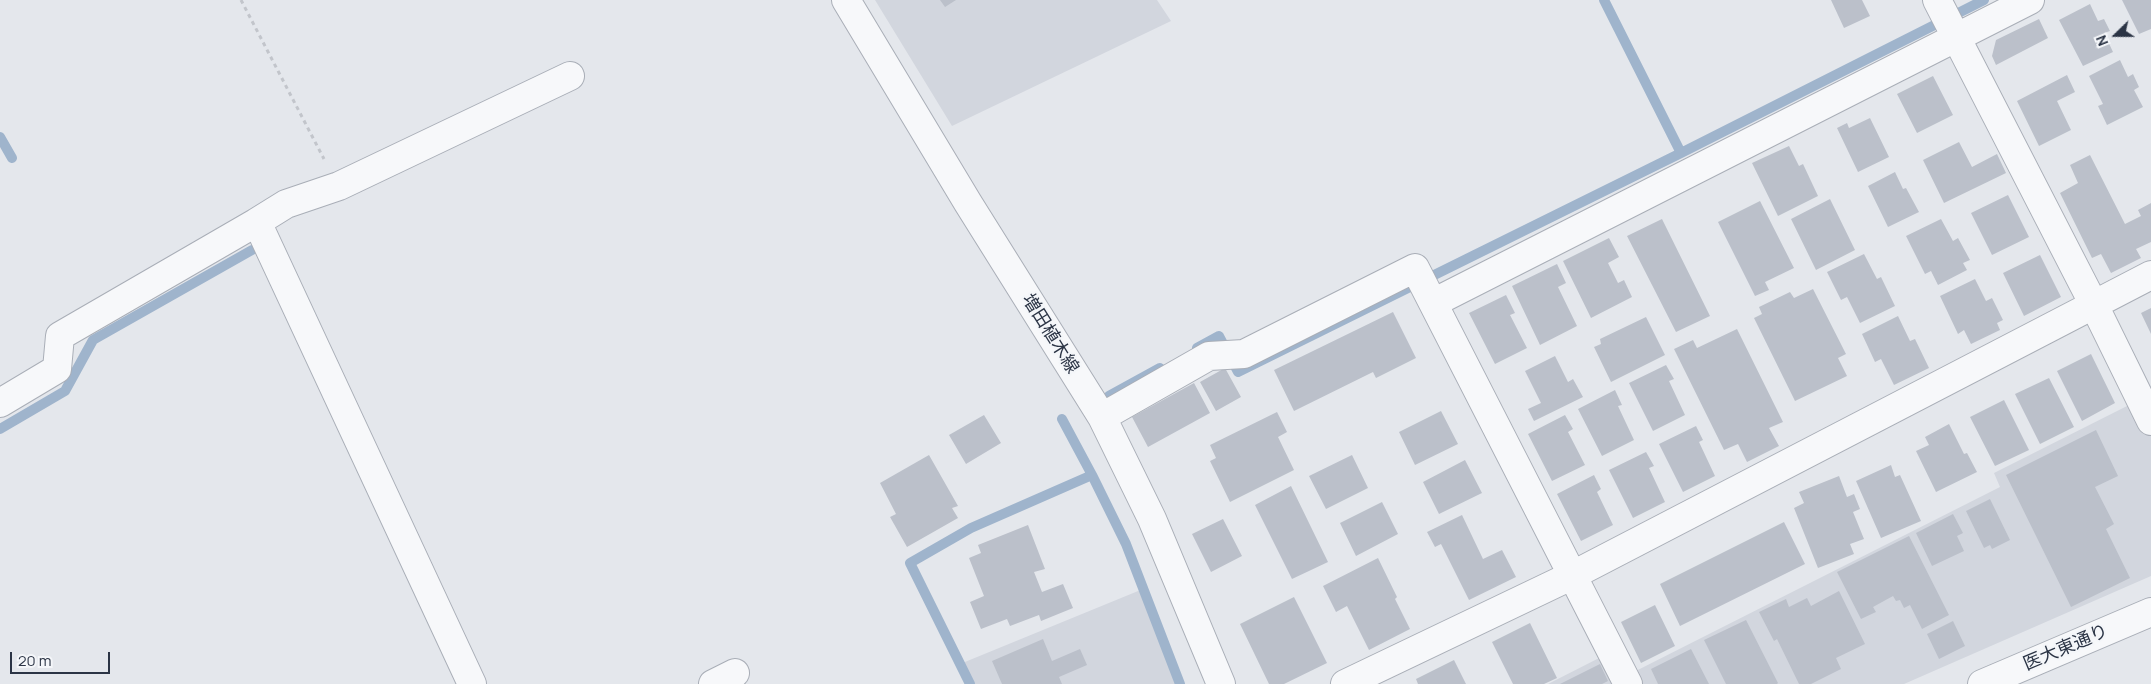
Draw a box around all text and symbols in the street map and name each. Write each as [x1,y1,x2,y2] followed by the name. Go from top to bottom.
[2091,10,2141,60] north arrow
[2091,33,2112,49] text: N
[1017,290,1083,378] street label: 増田植木線
[2020,620,2112,676] street label: 医大東通り
[12,642,112,674] scale bar
[18,650,51,671] text: 20 m

